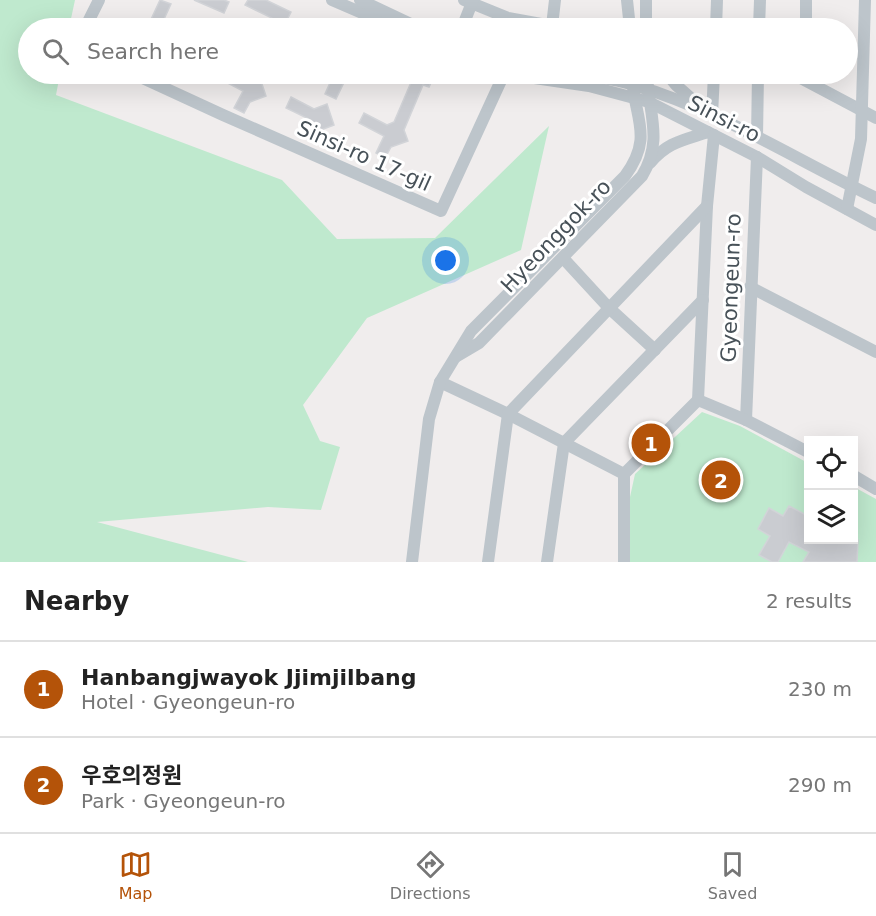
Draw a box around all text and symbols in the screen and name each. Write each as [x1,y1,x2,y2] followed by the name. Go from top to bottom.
[18,18,858,84] search box
[39,35,72,68] icon: search
[87,39,219,64] text: Search here
[684,91,764,147] street label: Sinsi-ro
[293,116,435,196] street label: Sinsi-ro 17-gil
[496,175,616,297] street label: Hyeonggok-ro
[716,213,746,363] street label: Gyeongeun-ro
[431,246,460,275] your location
[632,420,670,466] pin: 1
[804,436,858,544] map controls
[804,436,858,490] button: locate
[702,458,740,502] pin: 2
[804,490,858,544] button: layers
[24,586,129,616] text: Nearby
[766,589,852,613] text: 2 results
[81,665,417,690] text: Hanbangjwayok Jjimjilbang
[37,677,50,701] text: 1
[788,677,852,701] text: 230 m
[81,690,295,714] text: Hotel · Gyeongeun-ro
[81,763,182,788] text: 우호의정원
[37,773,50,797] text: 2
[788,773,852,797] text: 290 m
[81,789,285,813] text: Park · Gyeongeun-ro
[119,848,152,903] tab: Map
[390,848,470,903] tab: Directions
[708,848,757,903] tab: Saved

